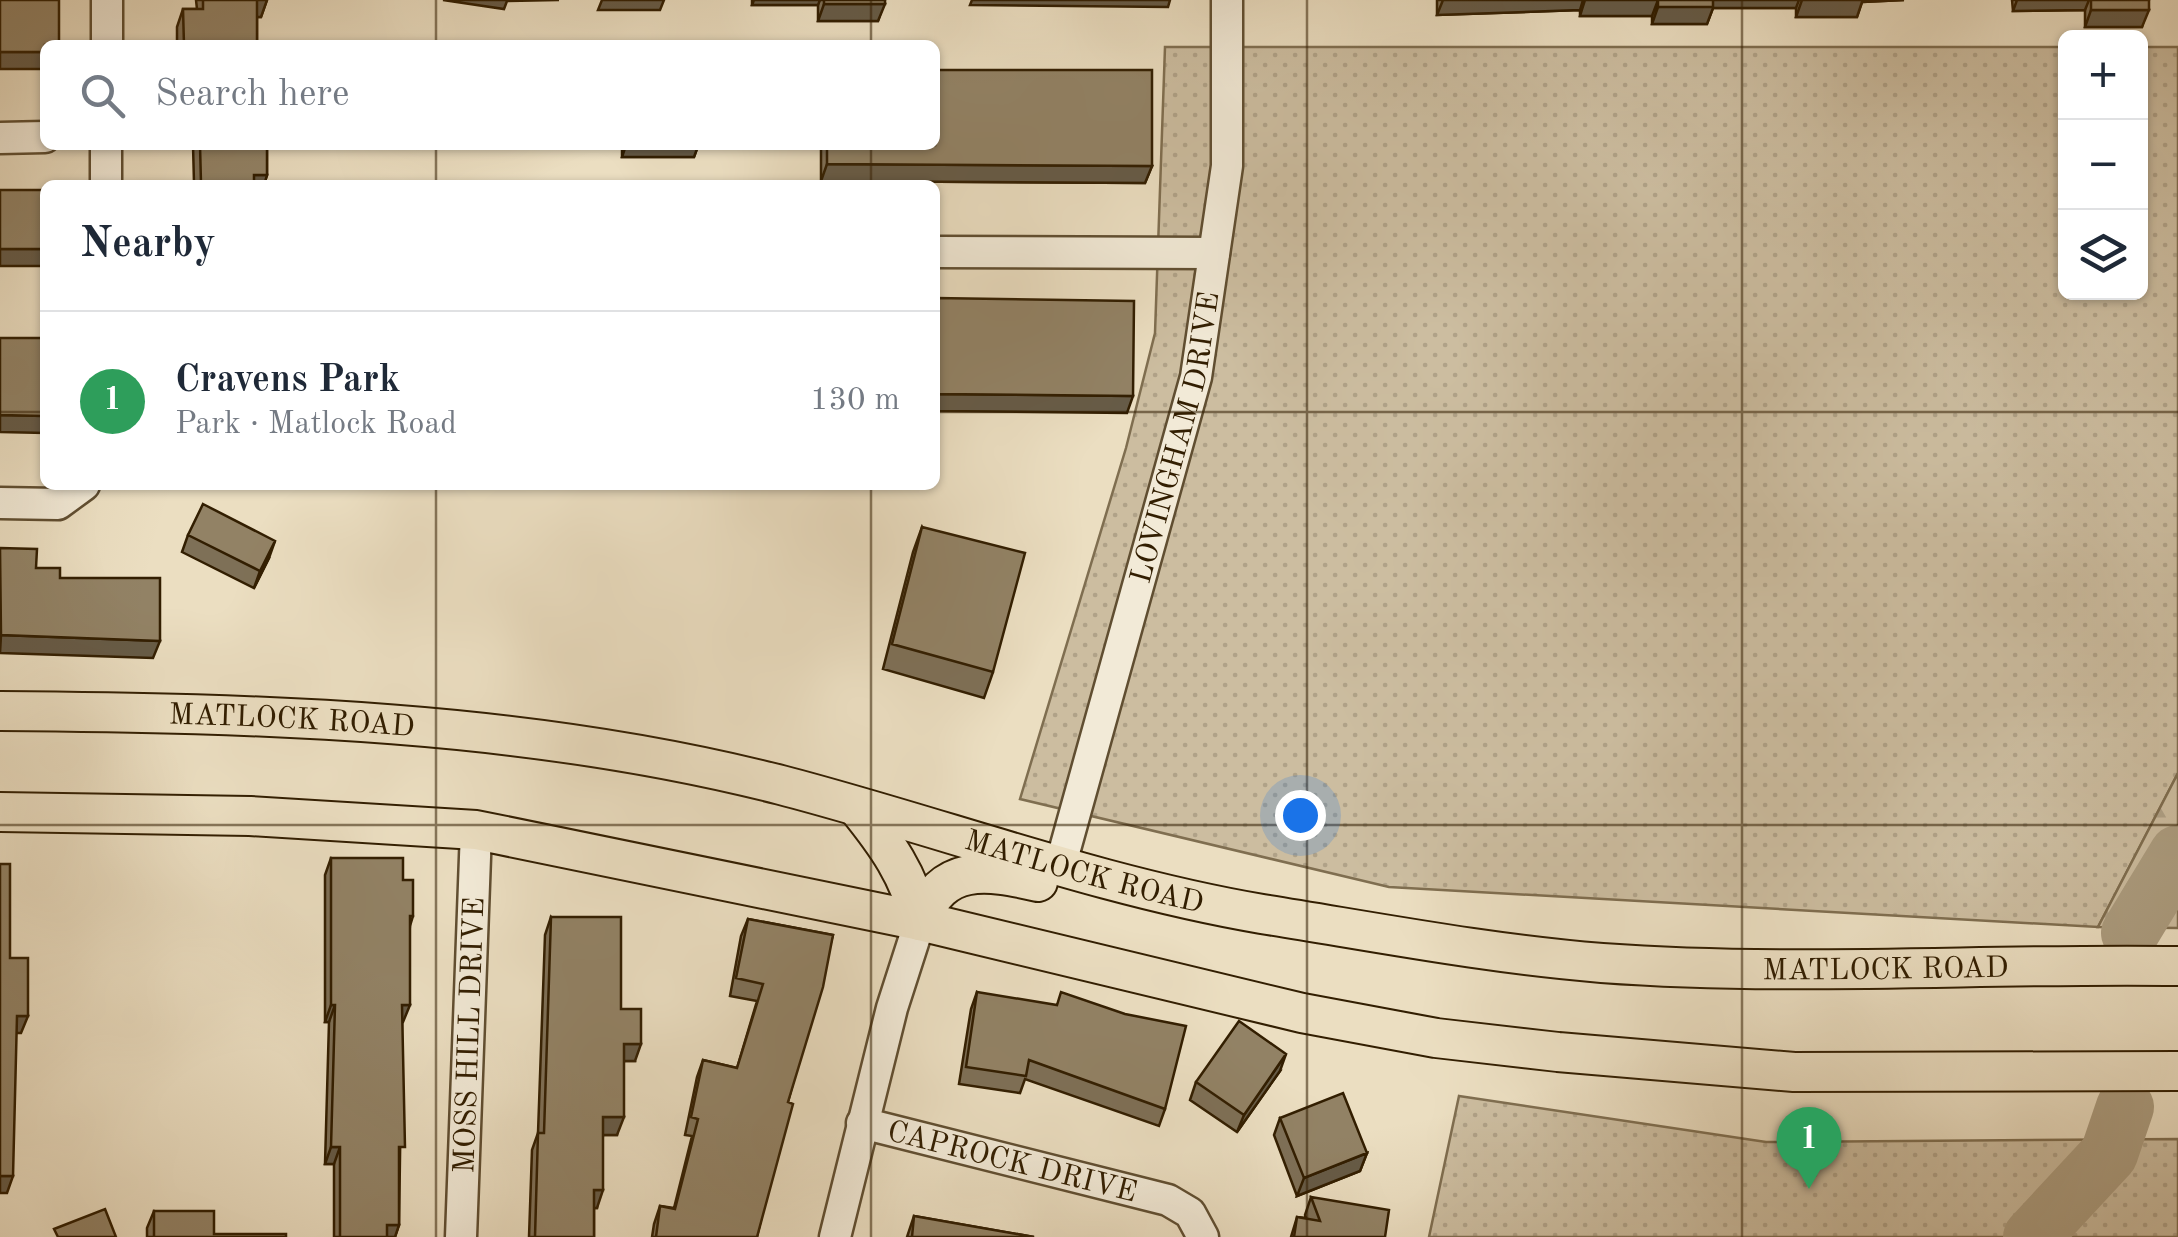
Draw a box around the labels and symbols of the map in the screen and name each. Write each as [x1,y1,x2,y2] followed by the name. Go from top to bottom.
[1126,290,1225,587] street label: LOVINGHAM DRIVE
[168,701,416,743] street label: MATLOCK ROAD
[1275,790,1326,841] your location
[961,826,1206,919] street label: MATLOCK ROAD
[450,897,491,1174] street label: MOSS HILL DRIVE
[1762,954,2009,986] street label: MATLOCK ROAD
[1776,1106,1842,1189] pin: 1
[884,1117,1140,1209] street label: CAPROCK DRIVE

